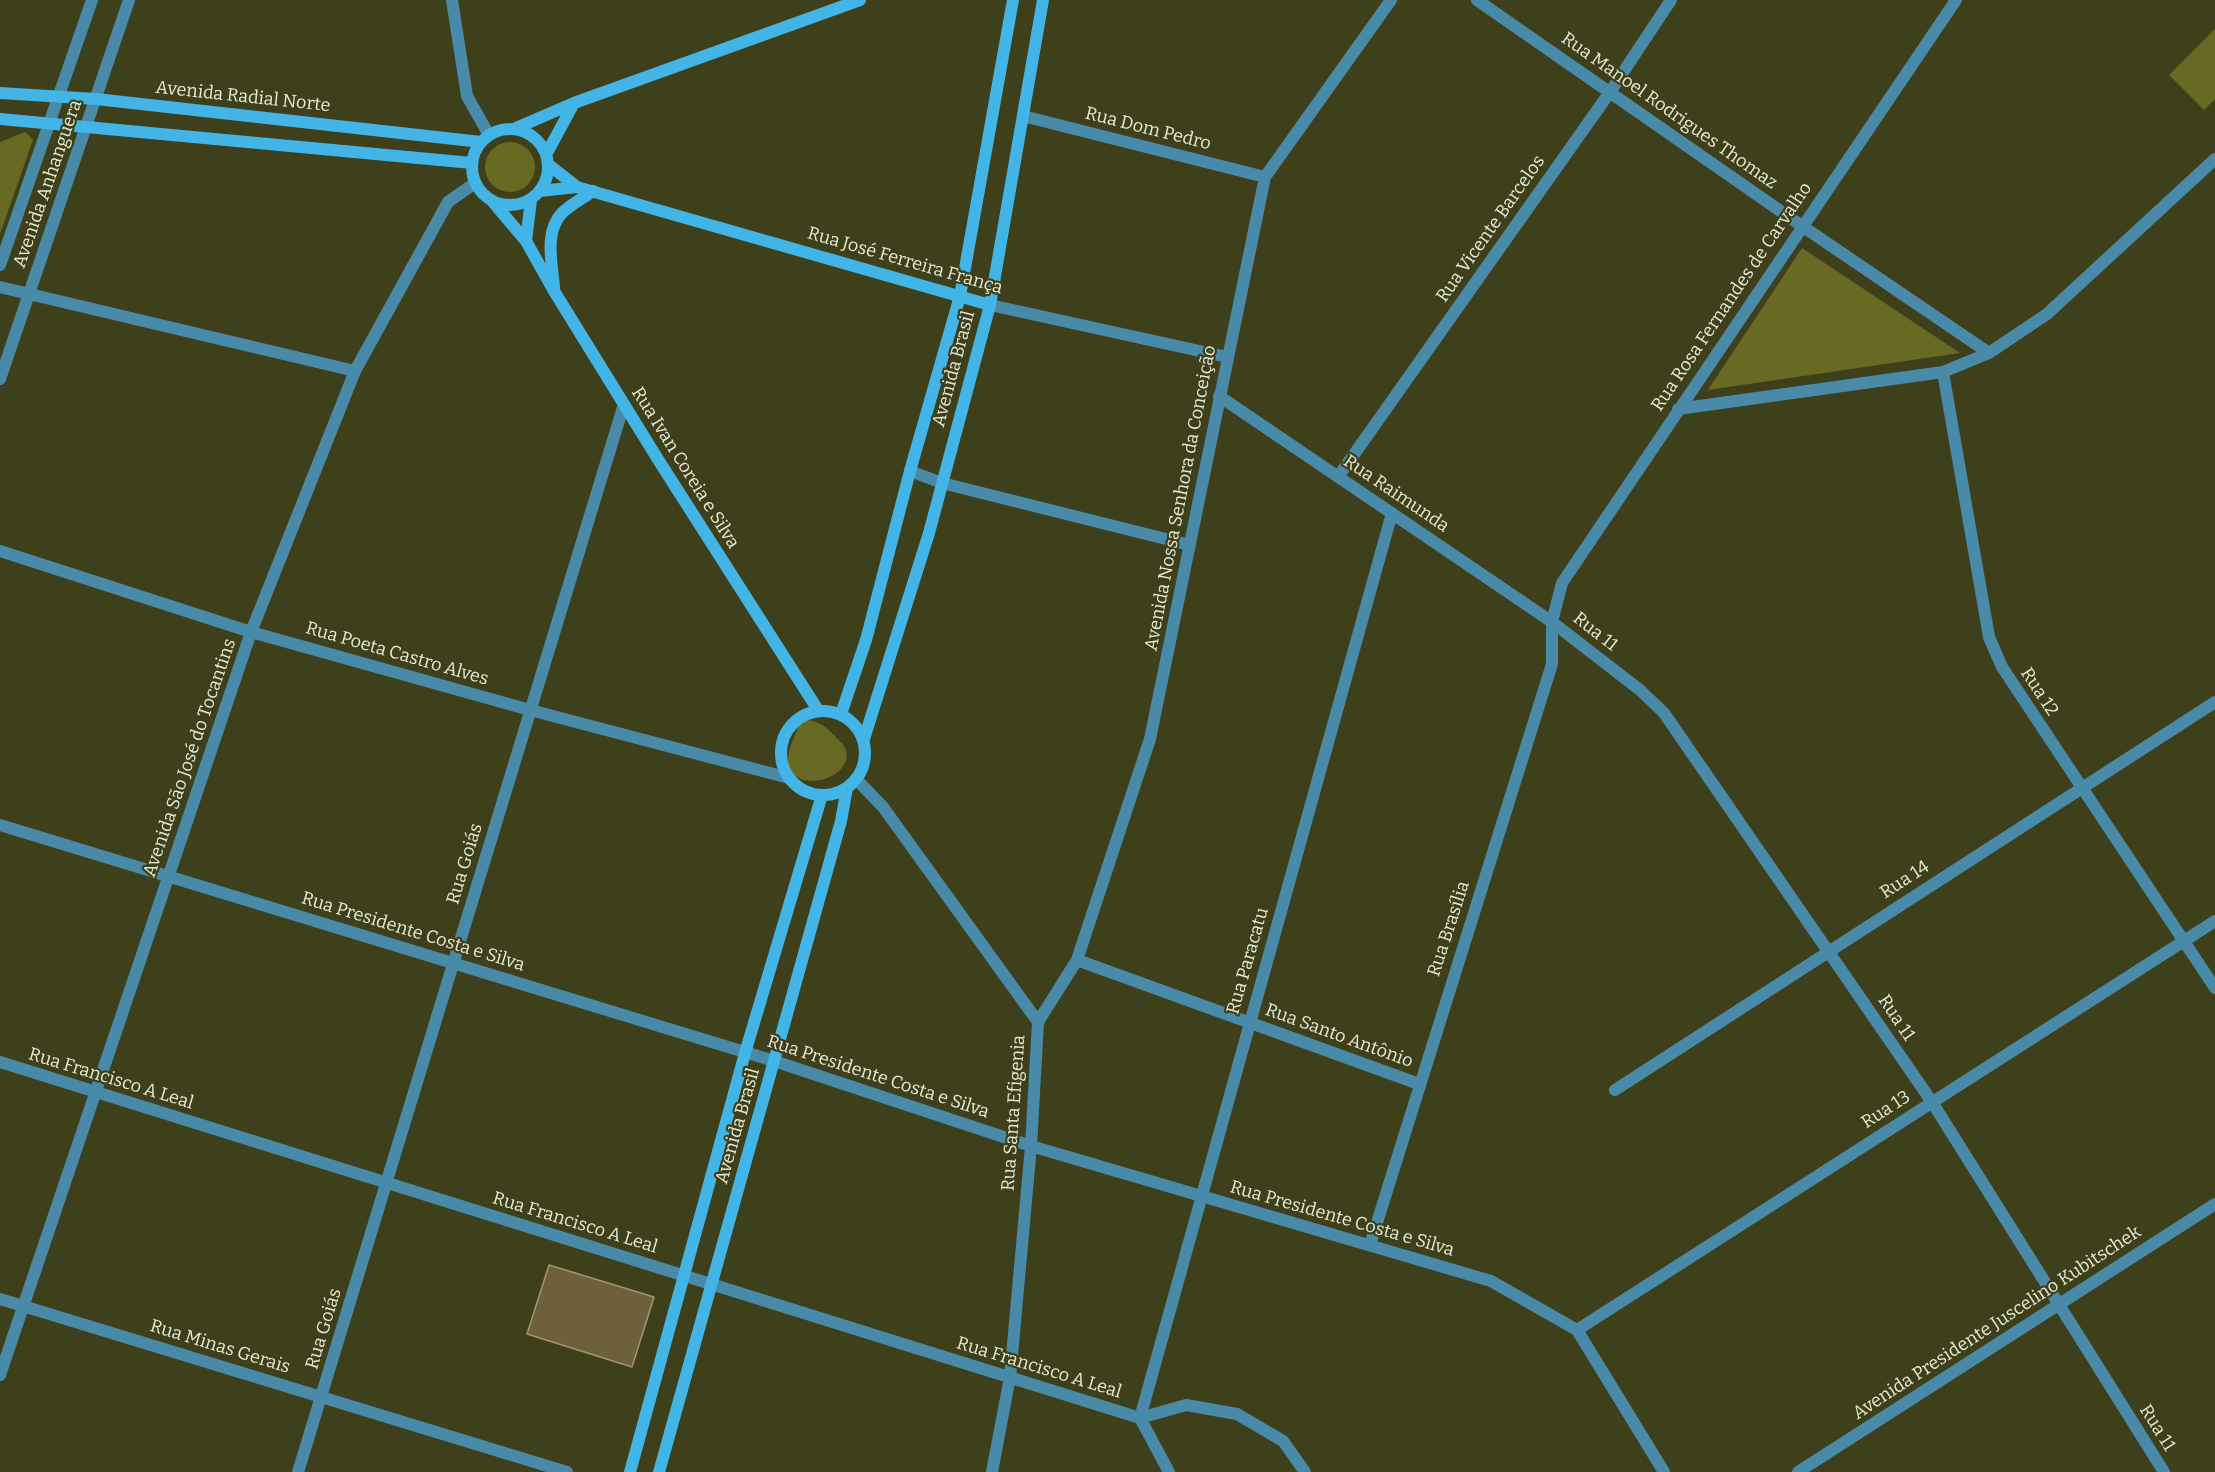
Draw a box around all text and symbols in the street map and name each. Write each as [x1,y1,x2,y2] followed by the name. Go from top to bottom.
[1557,28,1781,194] street label: Rua Manoel Rodrigues Thomaz
[154,77,332,117] street label: Avenida Radial Norte
[9,97,87,271] street label: Avenida Anhanguera
[1083,103,1213,155] street label: Rua Dom Pedro
[1432,151,1550,307] street label: Rua Vicente Barcelos
[1647,179,1817,415] street label: Rua Rosa Fernandes de Carvalho
[805,223,1005,299] street label: Rua José Ferreira França
[928,309,980,429] street label: Avenida Brasil
[1141,343,1221,653] street label: Avenida Nossa Senhora da Conceição
[626,383,744,553] street label: Rua Ivan Coreia e Silva
[1339,451,1453,537] street label: Rua Raimunda
[1568,608,1622,656] street label: Rua 11
[303,618,491,690] street label: Rua Poeta Castro Alves
[139,636,241,880] street label: Avenida São José do Tocantins
[2015,664,2063,720] street label: Rua 12
[442,821,488,907] street label: Rua Goiás
[1876,856,1934,904] street label: Rua 14
[1423,879,1475,979] street label: Rua Brasília
[299,888,527,976] street label: Rua Presidente Costa e Silva
[1222,905,1274,1017] street label: Rua Paracatu
[1873,991,1919,1045] street label: Rua 11
[1262,999,1416,1073] street label: Rua Santo Antônio
[764,1031,992,1123] street label: Rua Presidente Costa e Silva
[998,1034,1030,1192] street label: Rua Santa Efigenia
[26,1044,196,1114] street label: Rua Francisco A Leal
[711,1066,765,1186] street label: Avenida Brasil
[1858,1086,1914,1134] street label: Rua 13
[1227,1177,1457,1261] street label: Rua Presidente Costa e Silva
[490,1188,660,1258] street label: Rua Francisco A Leal
[1849,1222,2145,1424] street label: Avenida Presidente Juscelino Kubitschek
[301,1286,347,1372] street label: Rua Goiás
[147,1315,293,1379] street label: Rua Minas Gerais
[954,1333,1124,1403] street label: Rua Francisco A Leal
[2134,1401,2180,1455] street label: Rua 11

